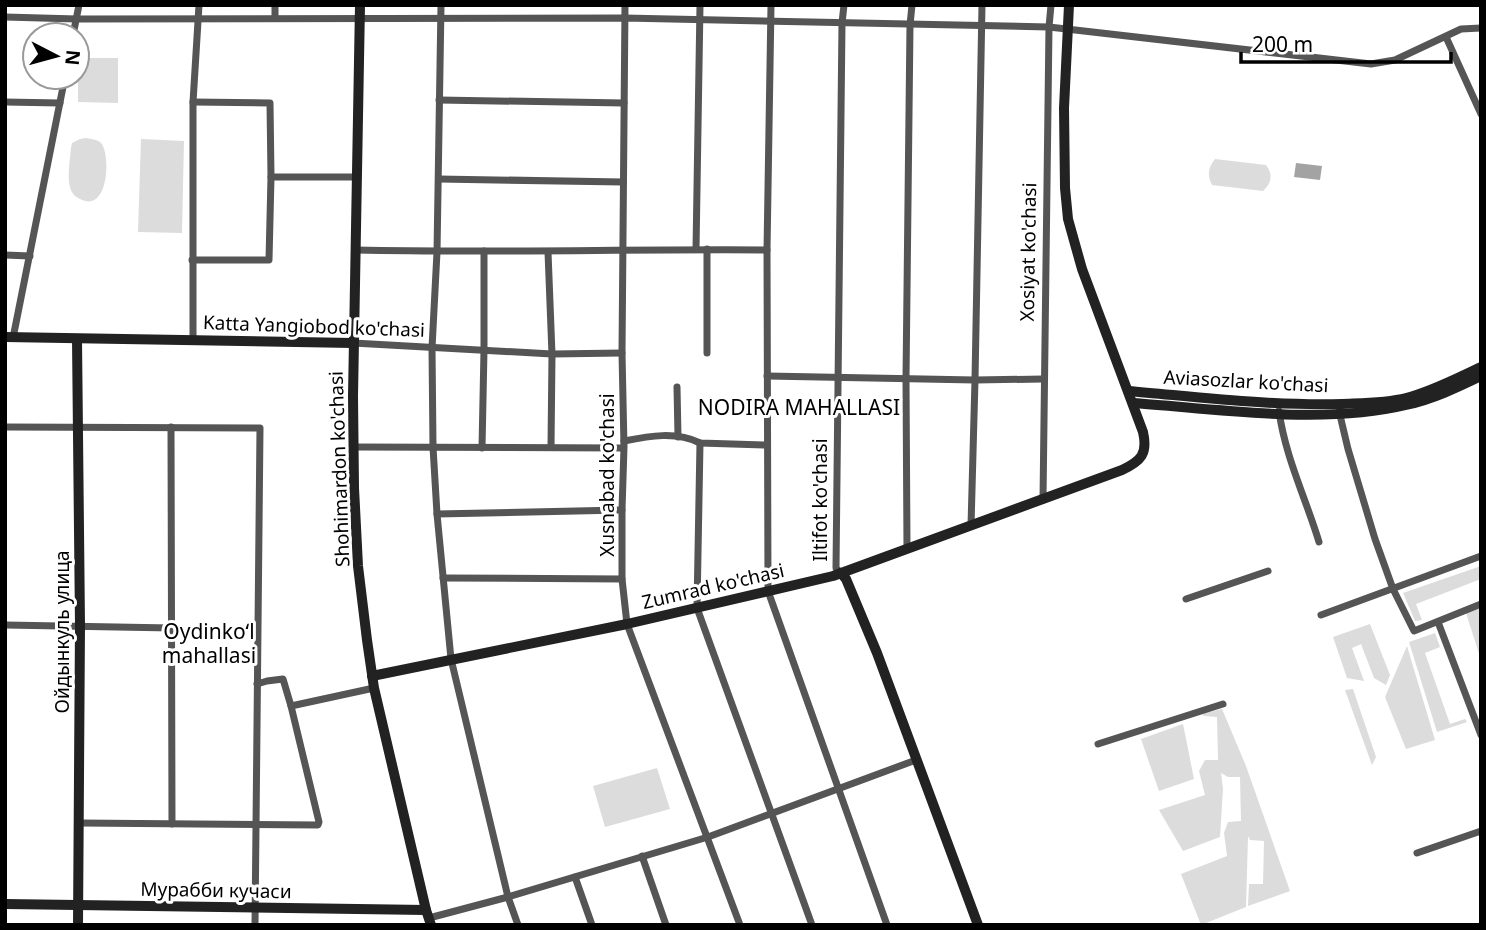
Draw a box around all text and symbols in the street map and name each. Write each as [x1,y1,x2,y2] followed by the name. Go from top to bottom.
[21,21,91,91] north arrow
[1241,21,1451,65] scale bar
[1252,30,1313,58] text: 200 m
[59,49,87,67] text: N
[1014,182,1042,322] street label: Xosiyat ko'chasi
[203,309,425,343] street label: Katta Yangiobod ko'chasi
[1163,364,1329,398] street label: Aviasozlar ko'chasi
[323,371,355,567] street label: Shohimardon ko'chasi
[594,393,620,557] street label: Xusnabad ko'chasi
[698,393,900,421] district label: NODIRA MAHALLASI
[807,438,833,562] street label: Iltifot ko'chasi
[49,550,75,714] street label: Ойдынкуль улица
[639,557,787,615] street label: Zumrad ko'chasi
[162,617,256,669] district label: Oydinkoʻl mahallasi
[140,876,292,904] street label: Мурабби кучаси

